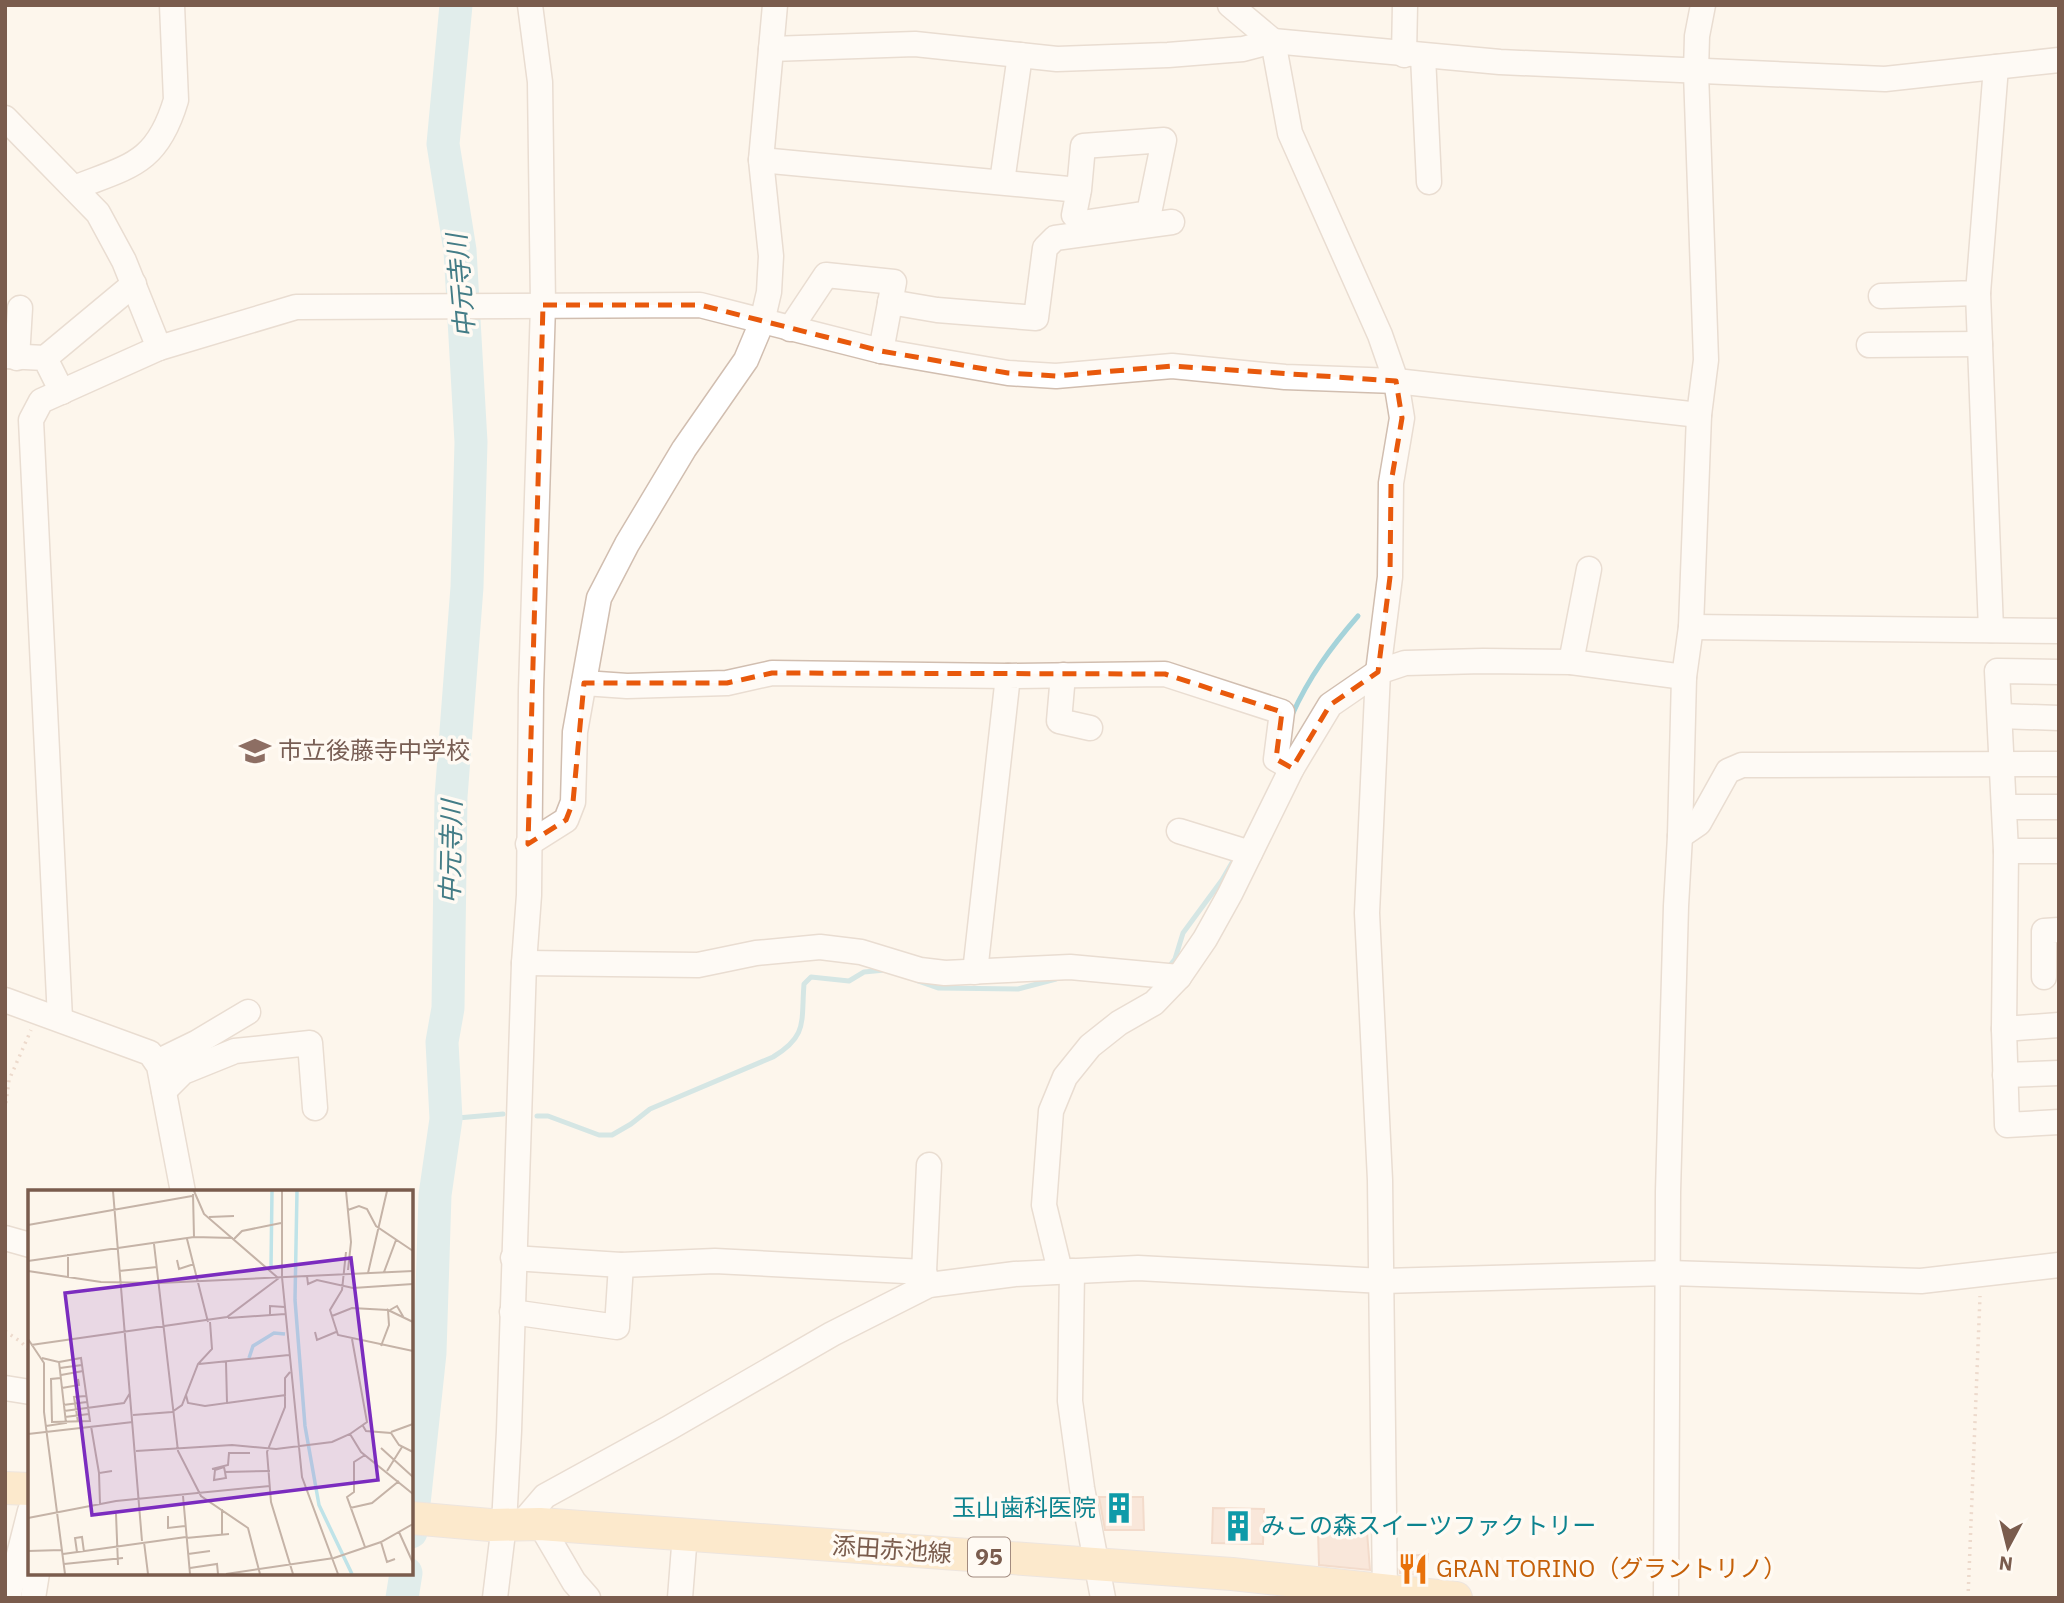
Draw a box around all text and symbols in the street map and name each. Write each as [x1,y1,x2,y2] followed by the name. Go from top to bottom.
[438,230,481,339] water label: 中元寺川
[238,734,272,768] school or university icon: 市立後藤寺中学校
[278,734,470,766] place label: 市立後藤寺中学校
[432,797,468,904] water label: 中元寺川
[28,1190,413,1575] inset map
[952,1491,1096,1523] place label: 玉山歯科医院
[1102,1491,1136,1525] building icon: 玉山歯科医院
[1221,1509,1255,1543] building icon: みこの森スイーツファクトリー
[1261,1509,1597,1541] place label: みこの森スイーツファクトリー
[1973,1512,2043,1582] north arrow
[831,1529,953,1569] street label: 添田赤池線
[968,1538,1010,1576] road number: 95
[1998,1551,2014,1577] text: N
[1396,1552,1430,1586] restaurant icon: GRAN TORINO（グラントリノ）
[1436,1552,1787,1584] place label: GRAN TORINO（グラントリノ）

